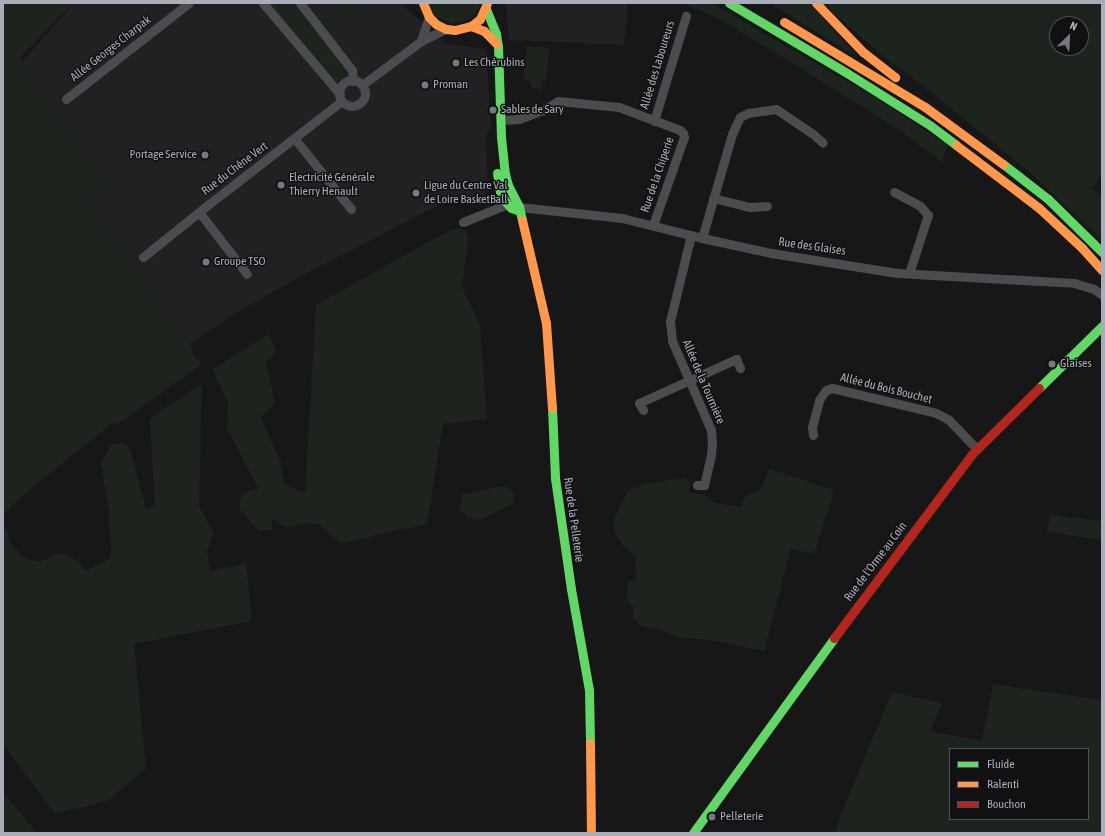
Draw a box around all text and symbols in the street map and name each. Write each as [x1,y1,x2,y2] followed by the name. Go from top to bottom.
[68,13,154,85] street label: Allée Georges Charpak
[1049,16,1089,56] north arrow
[638,19,678,111] street label: Allée des Laboureurs
[1068,19,1079,33] text: N
[464,56,524,70] place label: Les Chérubins
[451,58,461,68] marker: Les Chérubins
[433,78,468,92] place label: Proman
[420,80,430,90] marker: Proman
[501,103,564,117] place label: Sables de Sary
[488,105,498,115] marker: Sables de Sary
[638,135,678,215] street label: Rue de la Chiperie
[199,139,271,199] street label: Rue du Chêne Vert
[130,148,197,162] place label: Portage Service
[200,150,210,160] marker: Portage Service
[289,171,375,199] place label: Electricité Générale Thierry Henault
[424,179,508,207] place label: Ligue du Centre Val de Loire BasketBall
[276,180,286,190] marker: Electricité Générale Thierry Henault
[411,188,421,198] marker: Ligue du Centre Val de Loire BasketBall
[777,235,847,259] street label: Rue des Glaises
[214,255,265,269] place label: Groupe TSO
[201,257,211,267] marker: Groupe TSO
[679,338,727,426] street label: Allée de la Tournière
[1060,357,1092,371] place label: Glaises
[1047,359,1057,369] marker: Glaises
[839,371,933,407] street label: Allée du Bois Bouchet
[560,477,586,563] street label: Rue de la Pelleterie
[841,519,911,605] street label: Rue de l'Orme au Coin
[949,748,1089,820] legend
[987,757,1015,771] text: Fluide
[987,777,1019,791] text: Ralenti
[987,797,1026,811] text: Bouchon
[720,810,763,824] place label: Pelleterie
[707,812,717,822] marker: Pelleterie

